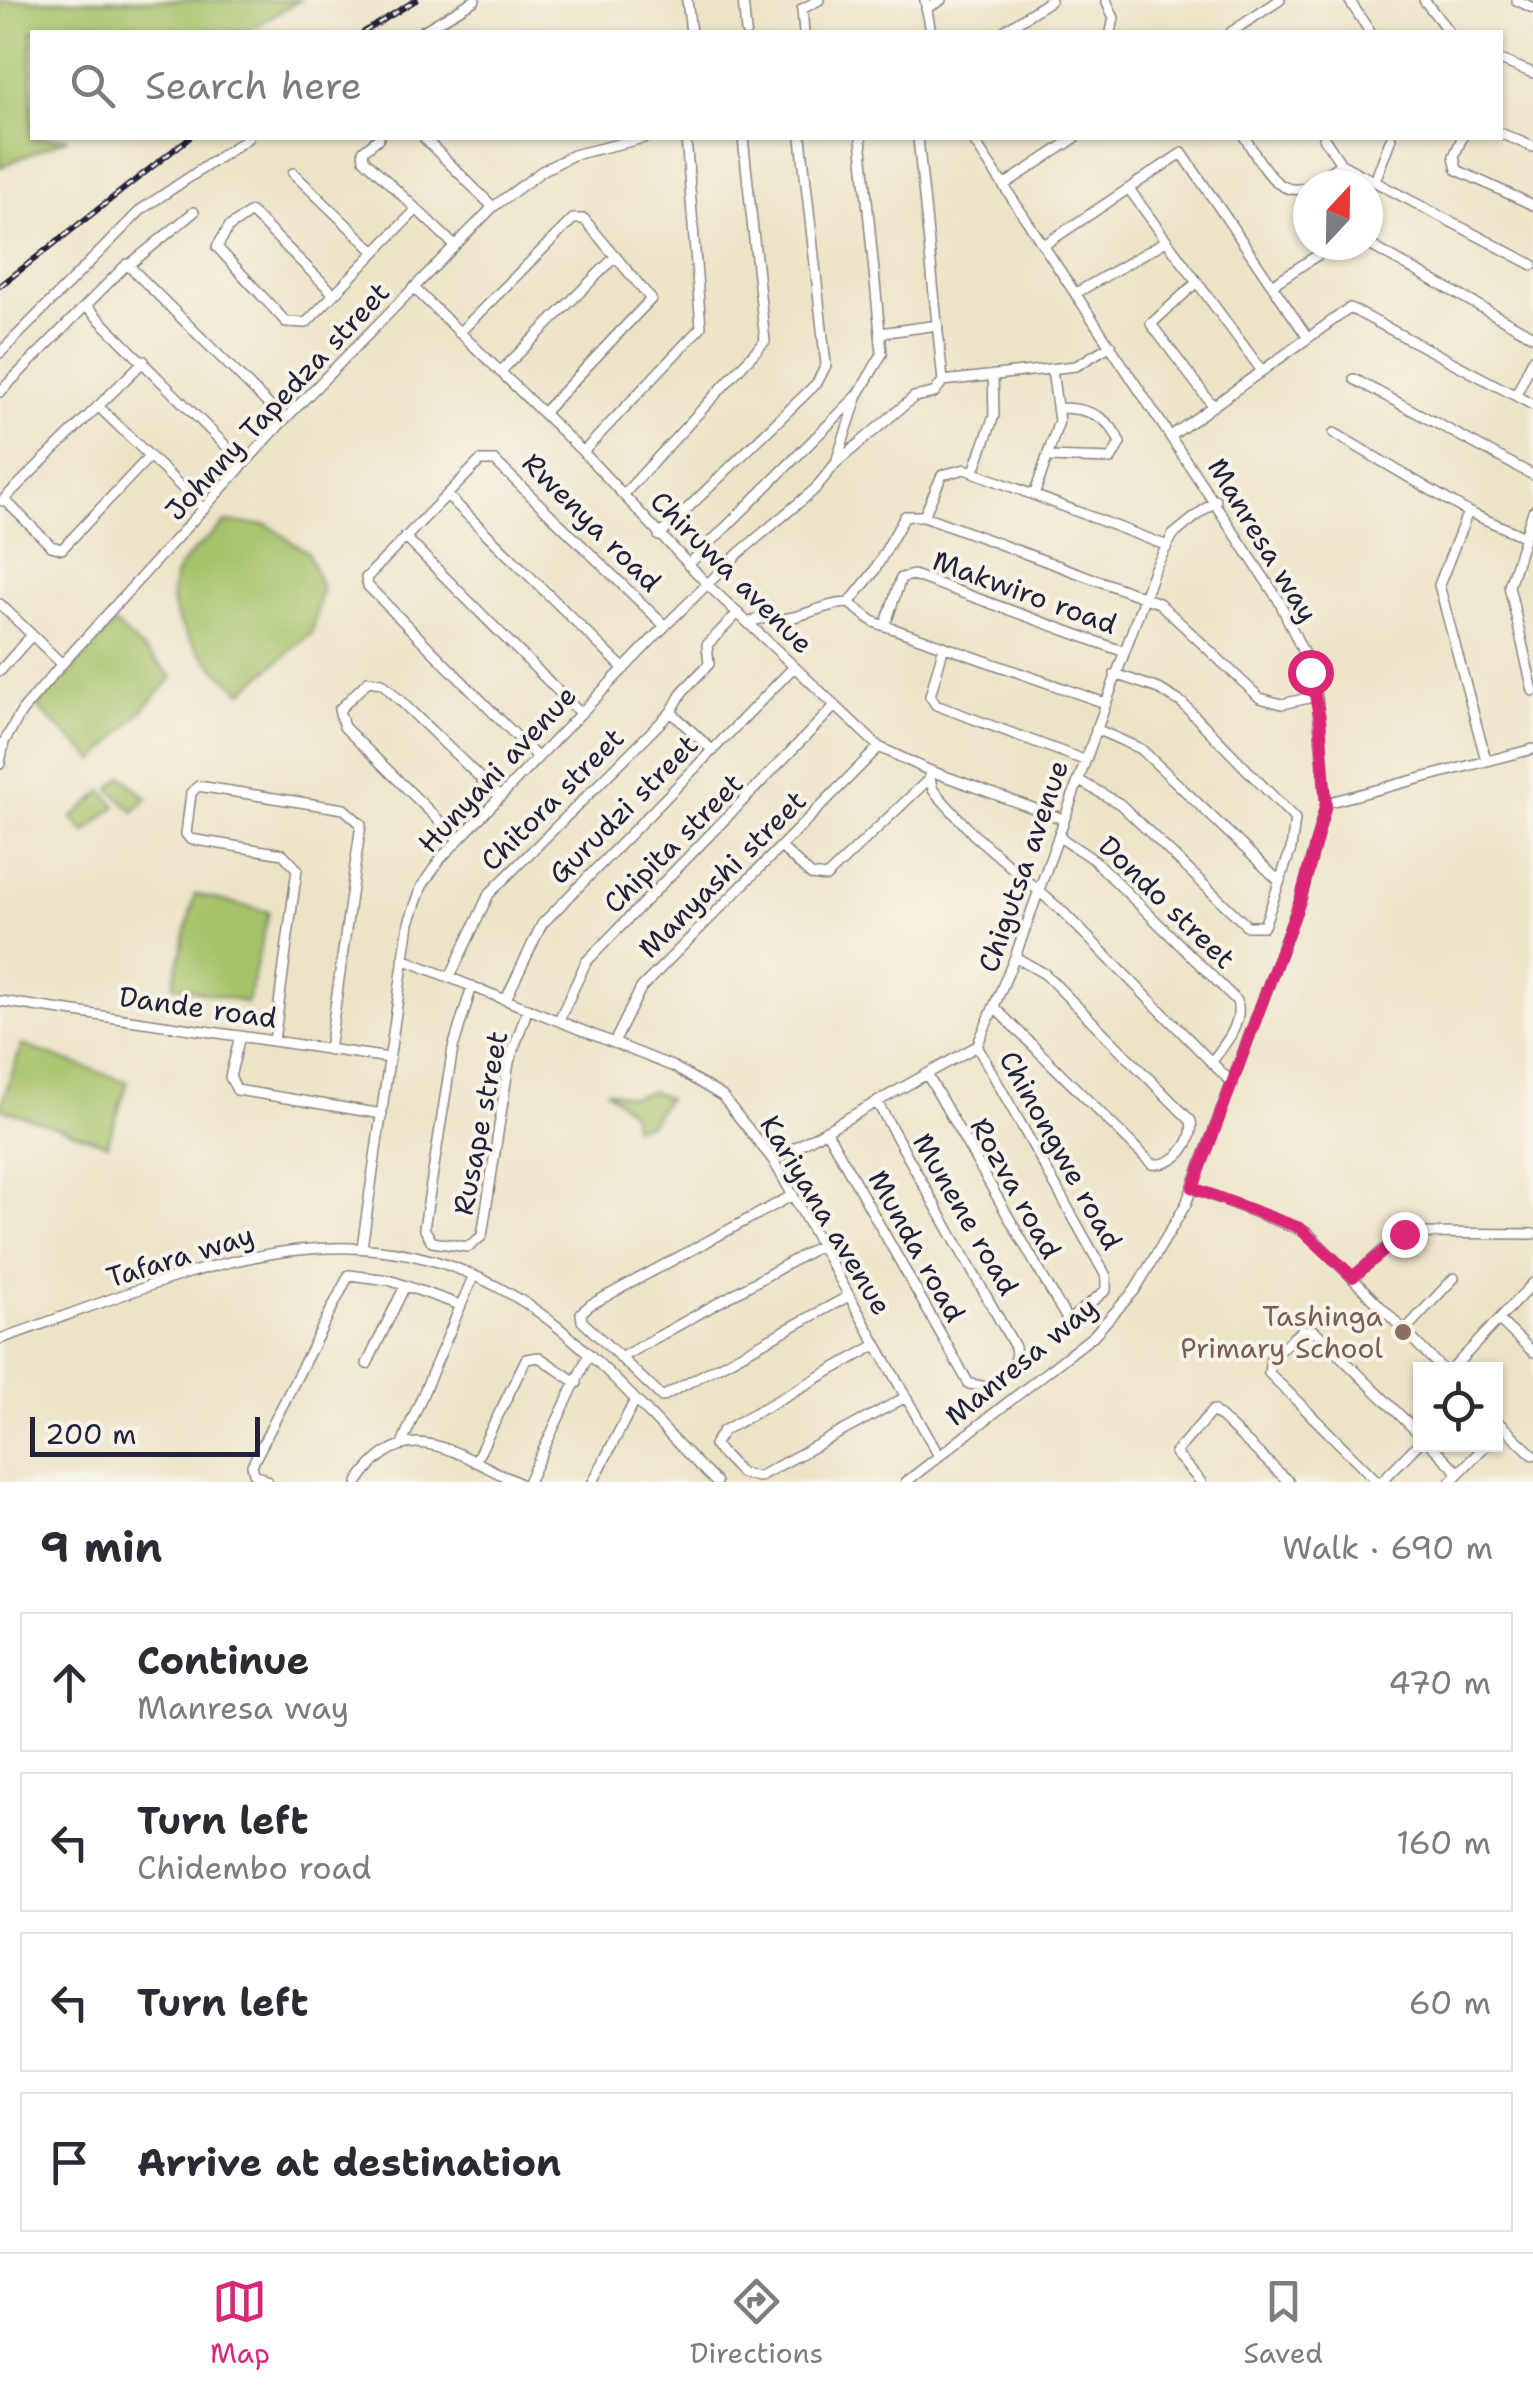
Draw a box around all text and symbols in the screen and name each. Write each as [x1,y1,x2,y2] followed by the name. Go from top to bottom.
[30,30,1503,140] search box
[65,58,120,113] icon: search
[145,60,362,111] text: Search here
[1293,170,1383,260] north arrow
[156,273,398,529] street label: Johnny Tapedza street
[514,444,670,600] street label: Rwenya road
[1199,451,1327,629] street label: Manresa way
[642,482,822,662] street label: Chiruwa avenue
[928,541,1122,643] street label: Makwiro road
[1288,650,1334,696] route start
[409,677,585,861] street label: Hunyani avenue
[472,719,632,879] street label: Chitora street
[540,726,706,892] street label: Gurudzi street
[969,755,1077,977] street label: Chigutsa avenue
[595,765,751,921] street label: Chipita street
[630,782,814,966] street label: Manyashi street
[1090,827,1244,977] street label: Dondo street
[117,977,279,1037] street label: Dande road
[444,1028,516,1218] street label: Rusape street
[991,1044,1131,1256] street label: Chinongwe road
[751,1108,901,1322] street label: Kariyana avenue
[962,1111,1070,1265] street label: Rozva road
[904,1126,1028,1302] street label: Munene road
[860,1163,974,1329] street label: Munda road
[1382,1212,1428,1258] route end
[102,1216,258,1296] street label: Tafara way
[937,1288,1105,1434] street label: Manresa way
[1180,1297,1384,1367] place label: Tashinga Primary School
[1392,1321,1414,1343] marker: Tashinga Primary School
[1413,1362,1503,1452] map controls
[1413,1362,1503,1452] button: locate
[30,1412,260,1456] scale bar
[45,1415,136,1453] text: 200 m
[40,1519,162,1575] text: 9 min
[1282,1526,1493,1569] text: Walk · 690 m
[137,1635,309,1686] text: Continue
[42,1655,97,1710] icon: ahead
[1388,1661,1491,1704] text: 470 m
[137,1686,349,1729] text: Manresa way
[137,1795,309,1846] text: Turn left
[42,1815,97,1870] icon: left
[1396,1821,1491,1864] text: 160 m
[137,1846,372,1889] text: Chidembo road
[42,1975,97,2030] icon: left
[137,1977,309,2028] text: Turn left
[1409,1981,1491,2024] text: 60 m
[42,2135,97,2190] icon: arrive
[137,2137,561,2188] text: Arrive at destination
[210,2274,270,2372] tab: Map
[690,2274,823,2372] tab: Directions
[1243,2274,1323,2372] tab: Saved

